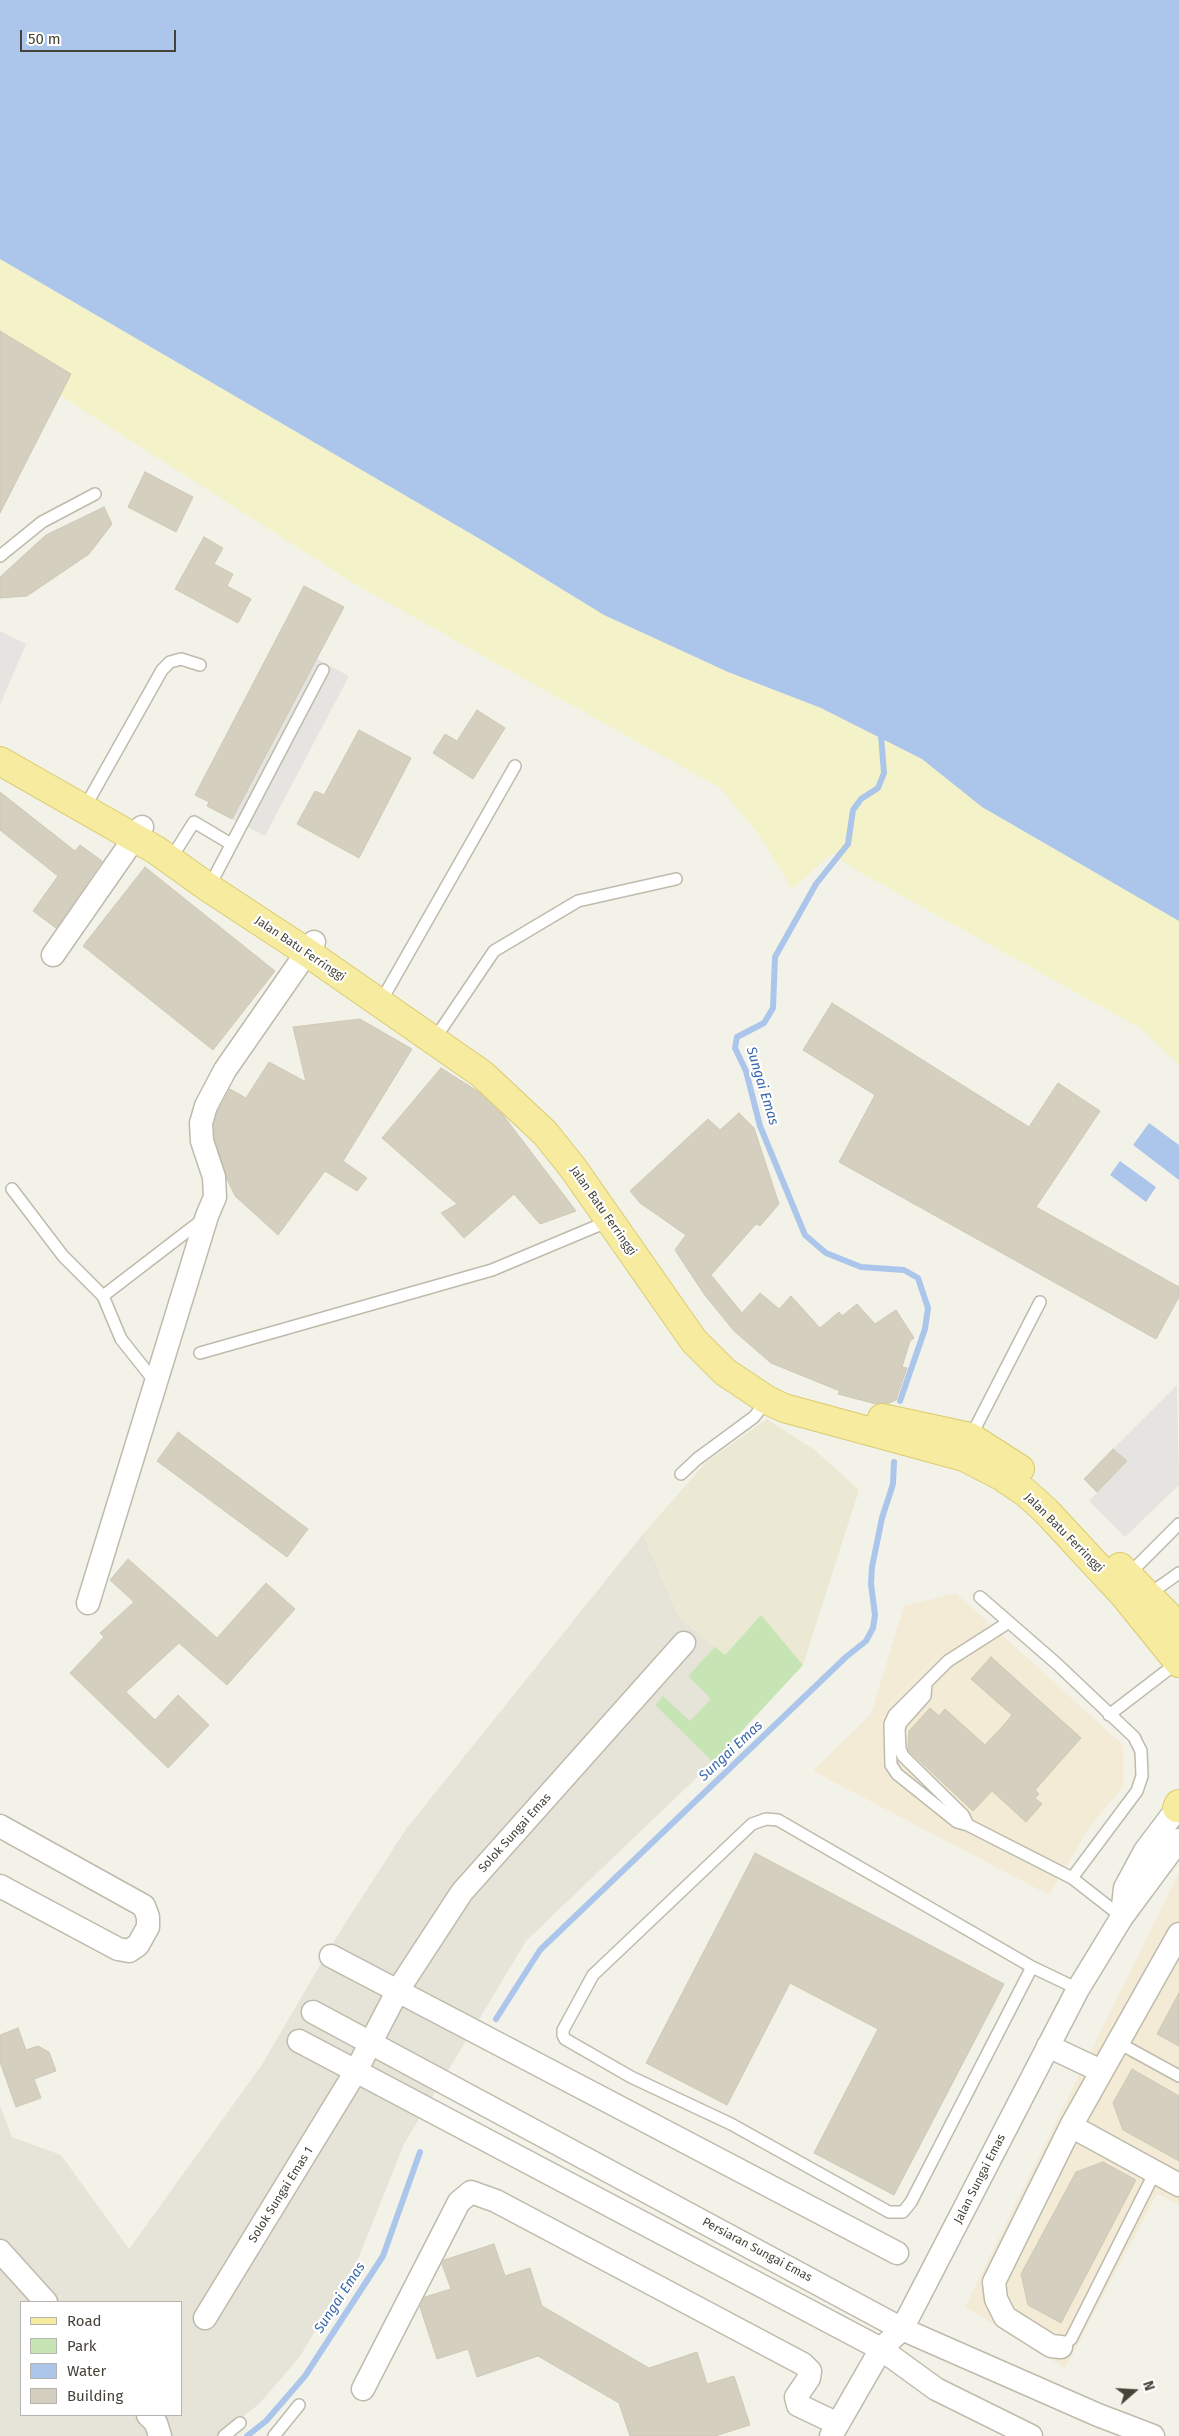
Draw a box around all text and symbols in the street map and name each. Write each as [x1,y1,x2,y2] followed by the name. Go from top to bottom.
[22,20,179,52] scale bar
[28,30,61,48] text: 50 m
[252,913,348,985] street label: Jalan Batu Ferringgi
[742,1045,782,1127] water label: Sungai Emas
[567,1163,639,1259] street label: Jalan Batu Ferringgi
[1021,1490,1107,1576] street label: Jalan Batu Ferringgi
[696,1717,766,1785] water label: Sungai Emas
[476,1790,554,1876] street label: Solok Sungai Emas
[951,2132,1009,2226] street label: Jalan Sungai Emas
[246,2145,316,2245] street label: Solok Sungai Emas 1
[700,2215,814,2285] street label: Persiaran Sungai Emas
[311,2259,369,2337] water label: Sungai Emas
[20,2301,182,2416] legend
[67,2312,102,2330] text: Road
[67,2337,97,2355] text: Park
[67,2362,106,2380] text: Water
[1109,2366,1159,2416] north arrow
[1139,2379,1158,2393] text: N
[67,2387,123,2405] text: Building

